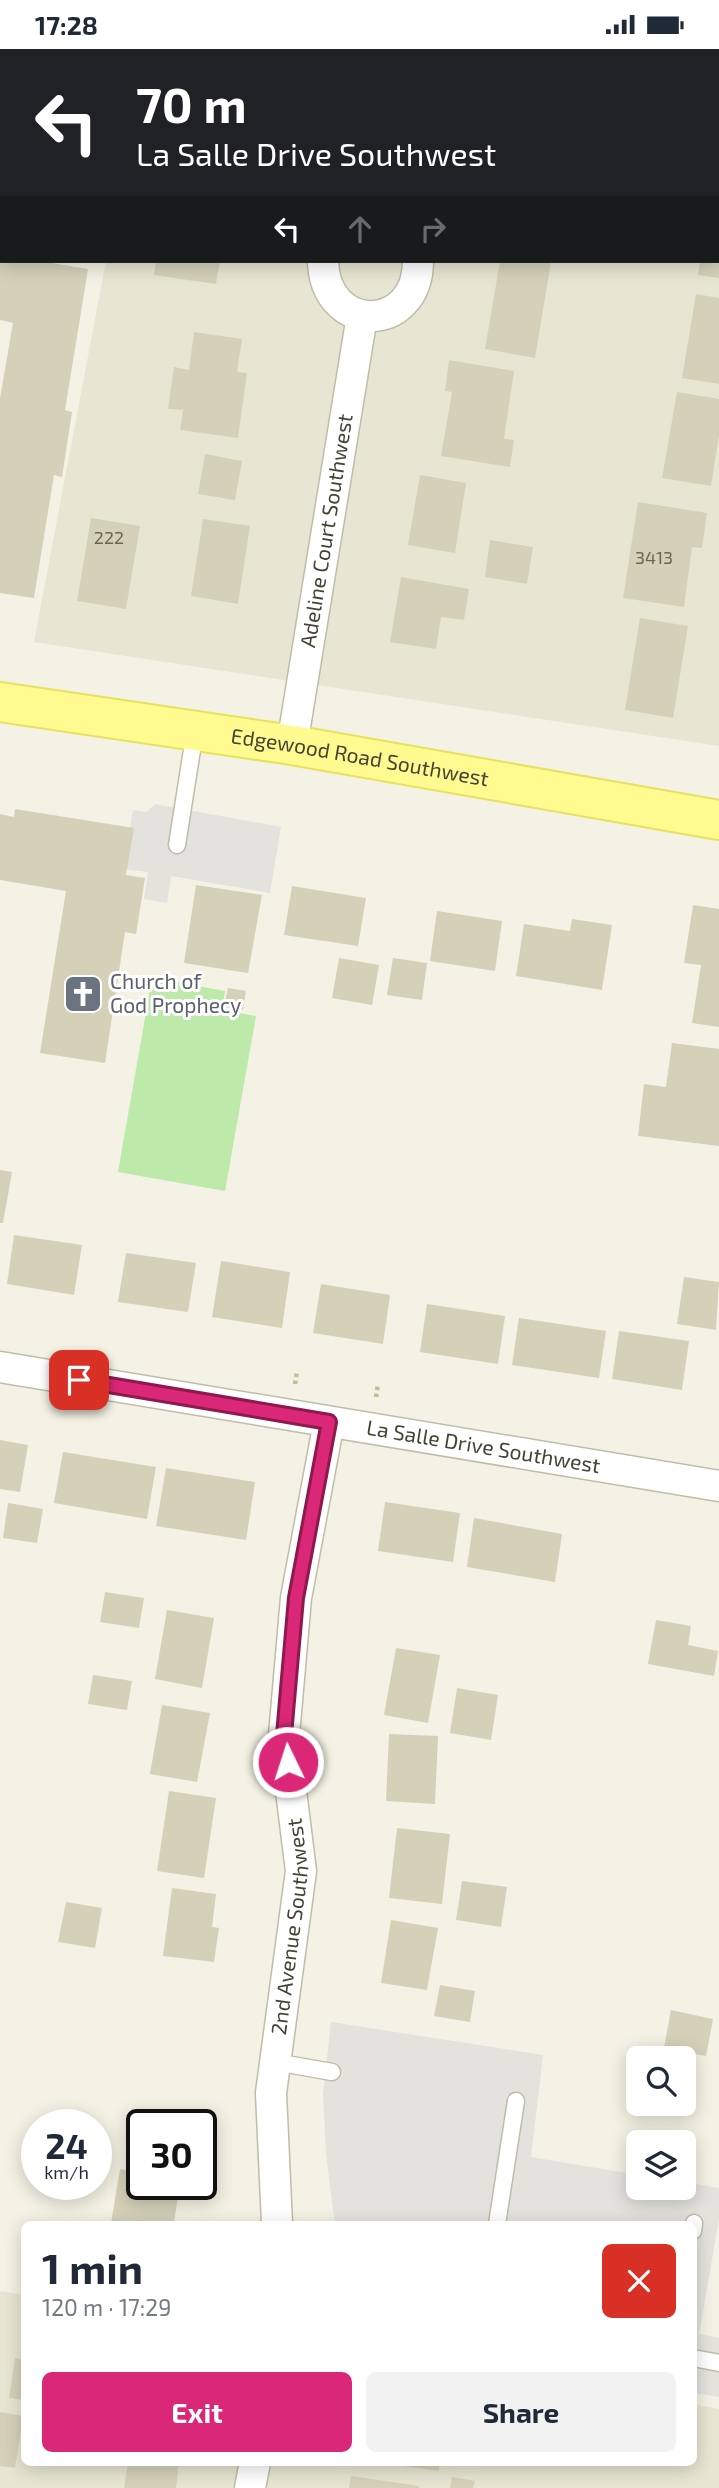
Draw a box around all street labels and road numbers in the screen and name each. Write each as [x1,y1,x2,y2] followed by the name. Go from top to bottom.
[294,412,357,649] street label: Adeline Court Southwest
[229,722,491,790] street label: Edgewood Road Southwest
[365,1414,602,1477] street label: La Salle Drive Southwest
[265,1817,313,2036] street label: 2nd Avenue Southwest

